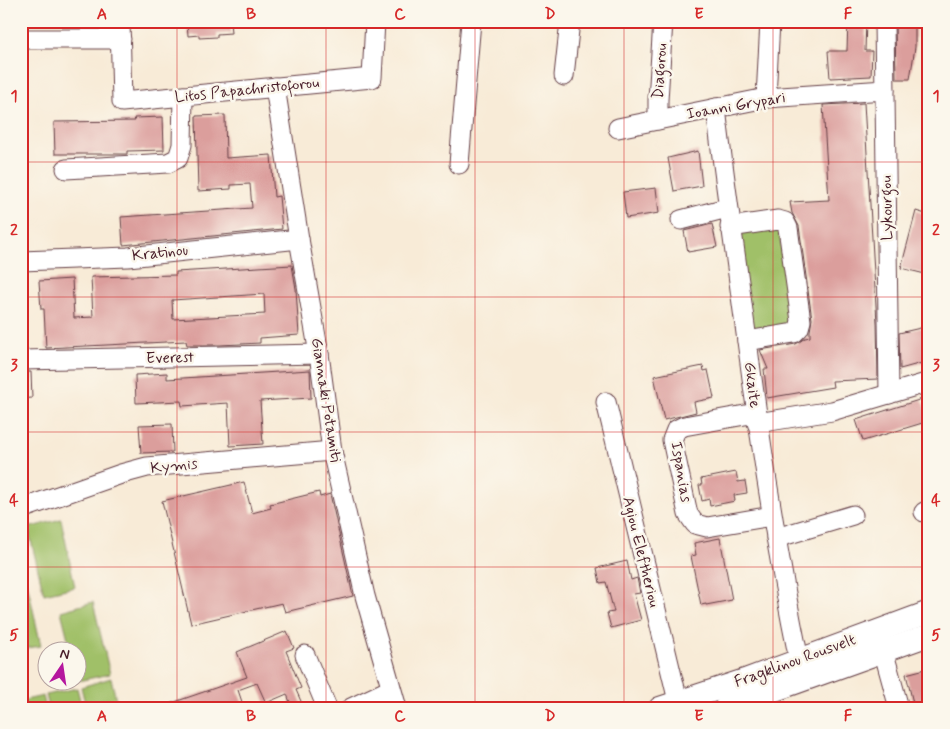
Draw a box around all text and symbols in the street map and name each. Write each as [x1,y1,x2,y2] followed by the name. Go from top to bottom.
[97,4,107,25] text: A
[246,4,256,25] text: B
[394,4,406,25] text: C
[544,4,556,25] text: D
[694,4,704,25] text: E
[844,4,853,25] text: F
[648,42,673,100] street label: Diagorou
[174,72,320,110] street label: Litos Papachristoforou
[10,86,18,107] text: 1
[932,86,940,107] text: 1
[685,87,787,125] street label: Ioanni Grypari
[876,175,899,241] street label: Lykourgou
[10,220,18,241] text: 2
[932,220,940,241] text: 2
[131,240,189,266] street label: Kratinou
[306,336,346,464] street label: Giannaki Potamiti
[146,347,194,369] street label: Everest
[10,355,18,376] text: 3
[932,355,940,376] text: 3
[739,361,765,410] street label: Gkaite
[665,440,697,504] street label: Ispanias
[149,453,199,479] street label: Kymis
[9,490,19,511] text: 4
[931,490,941,511] text: 4
[617,494,665,610] street label: Agiou Eleftheriou
[9,625,19,646] text: 5
[931,625,941,646] text: 5
[731,629,859,694] street label: Fragklinou Rousvelt
[38,642,88,692] north arrow
[58,644,71,664] text: N
[97,706,107,727] text: A
[246,706,256,727] text: B
[394,706,406,727] text: C
[544,706,556,727] text: D
[694,706,704,727] text: E
[844,706,853,727] text: F

